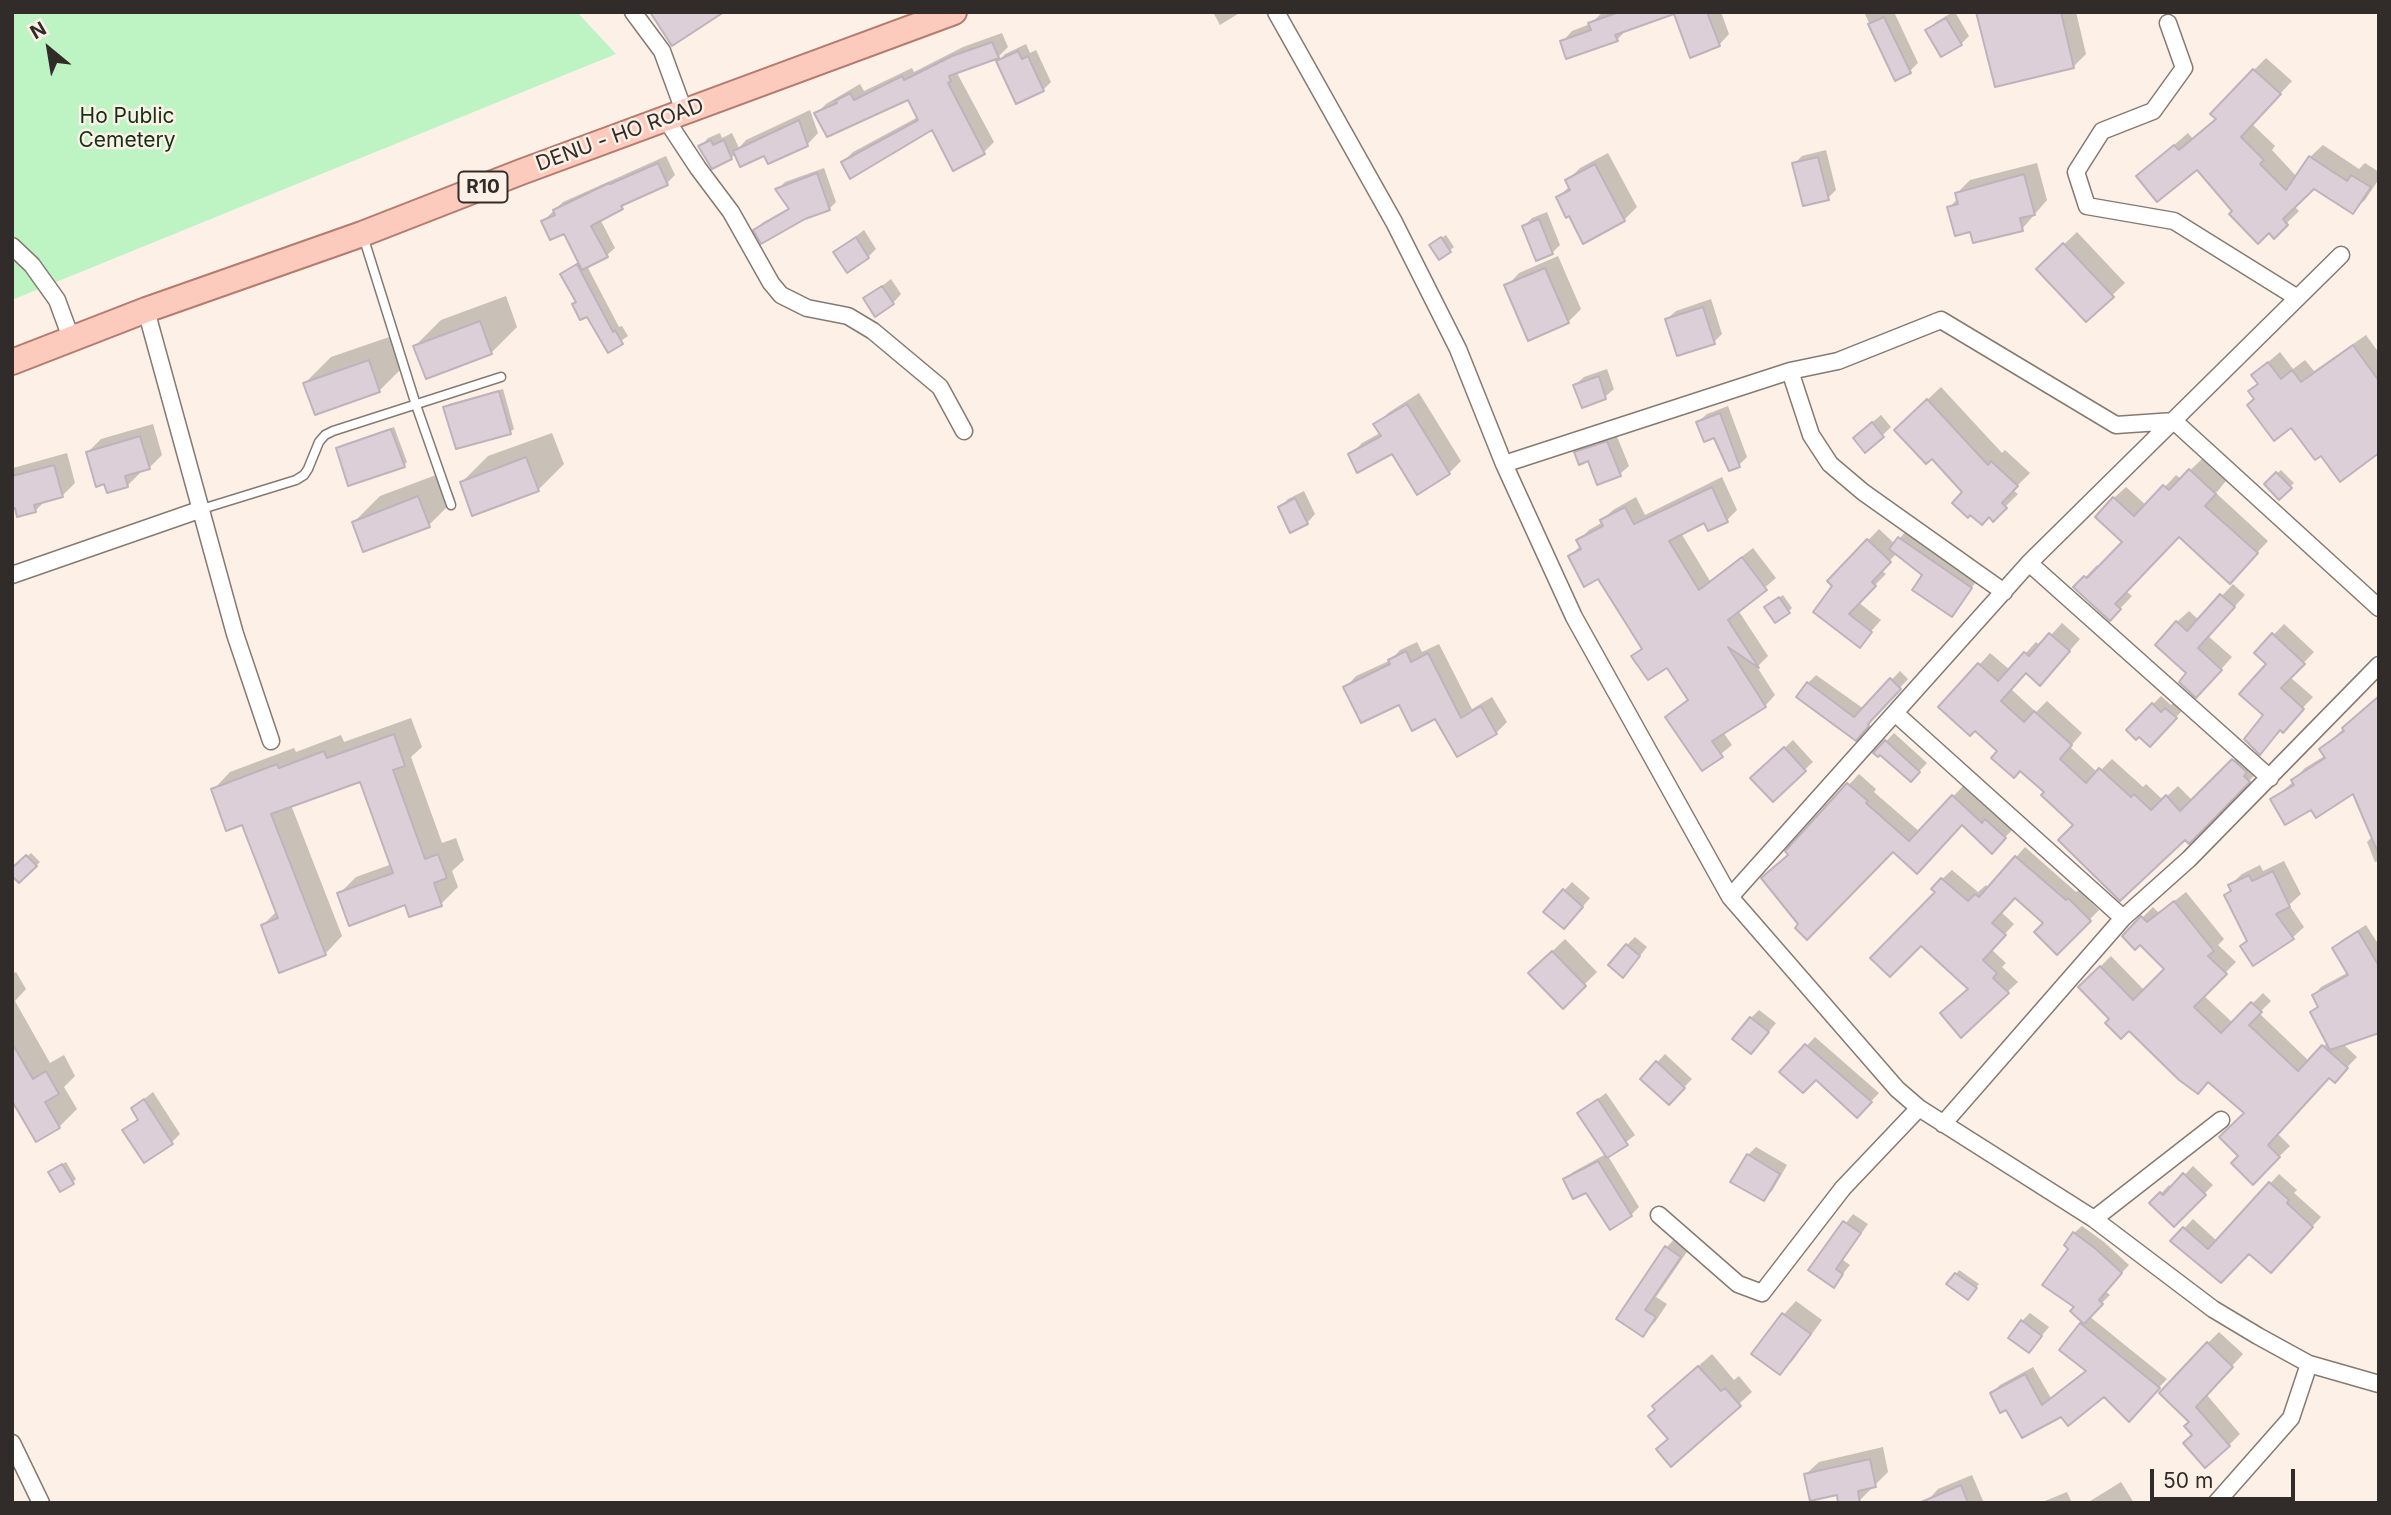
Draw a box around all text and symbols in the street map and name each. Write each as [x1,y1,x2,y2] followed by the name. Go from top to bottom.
[14,14,84,84] north arrow
[26,17,50,44] text: N
[533,93,707,177] street label: DENU - HO ROAD
[78,104,176,154] park label: Ho Public Cemetery
[458,172,508,202] road number: R10
[2153,1456,2298,1500] scale bar
[2163,1468,2213,1493] text: 50 m

